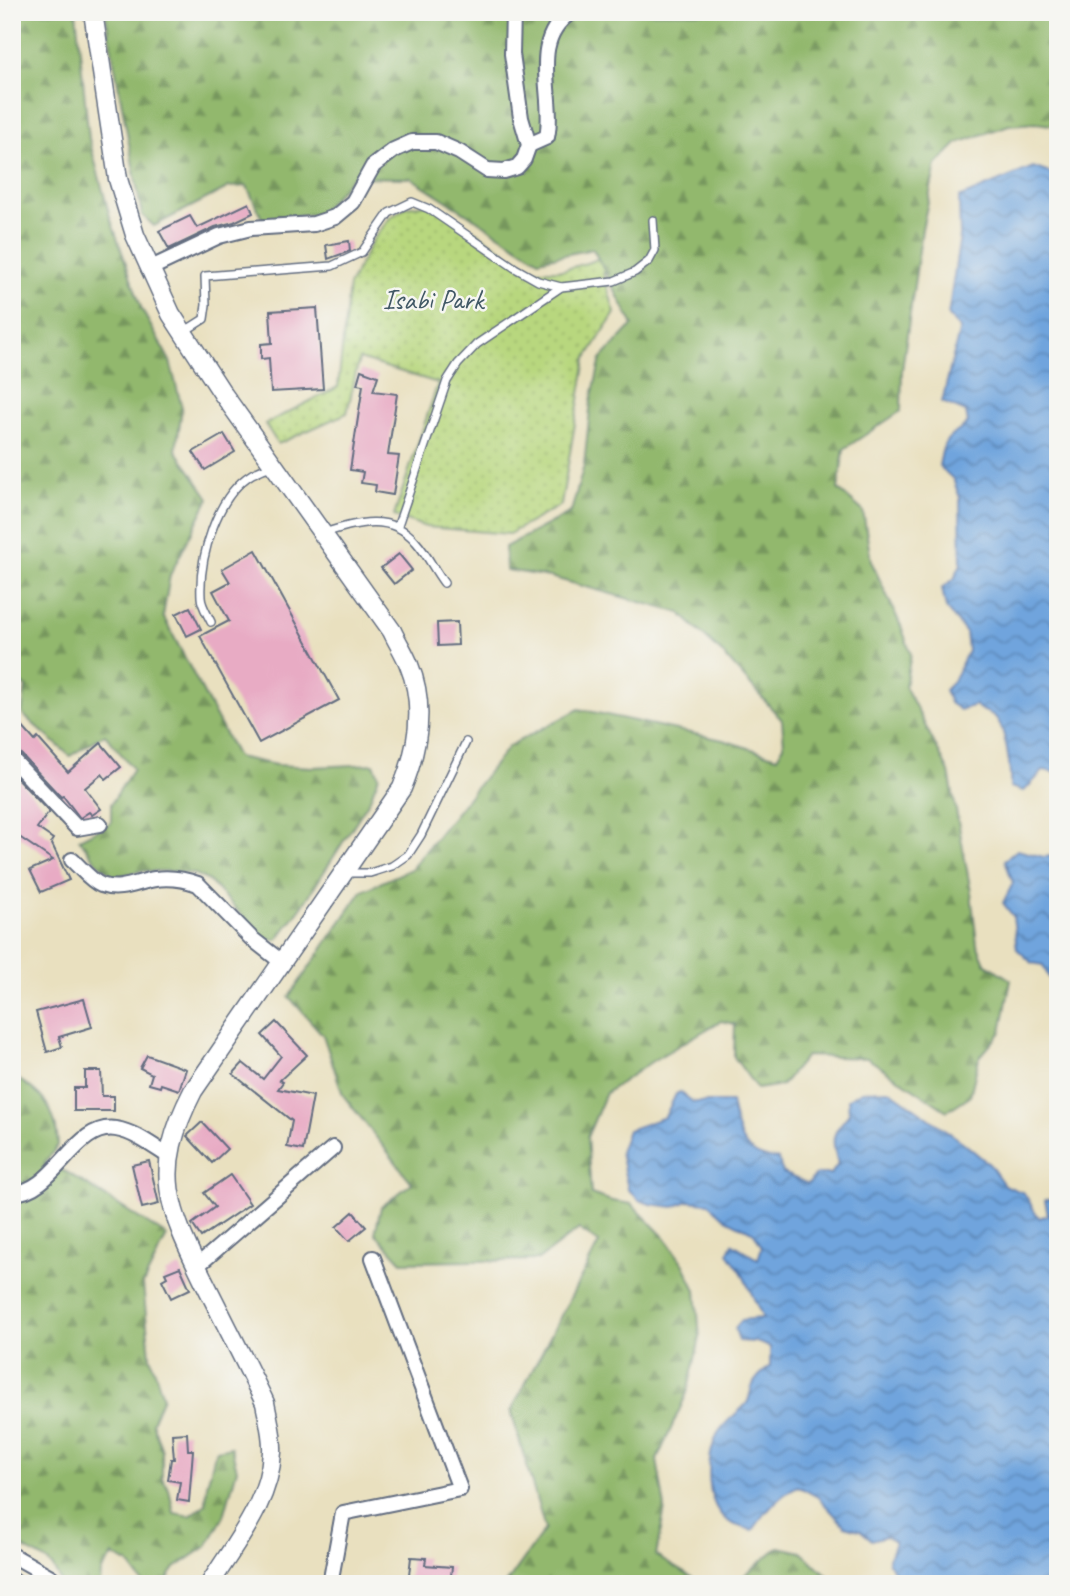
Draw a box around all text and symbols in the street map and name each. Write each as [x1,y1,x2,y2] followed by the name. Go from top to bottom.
[383,282,486,317] park label: Isabi Park

